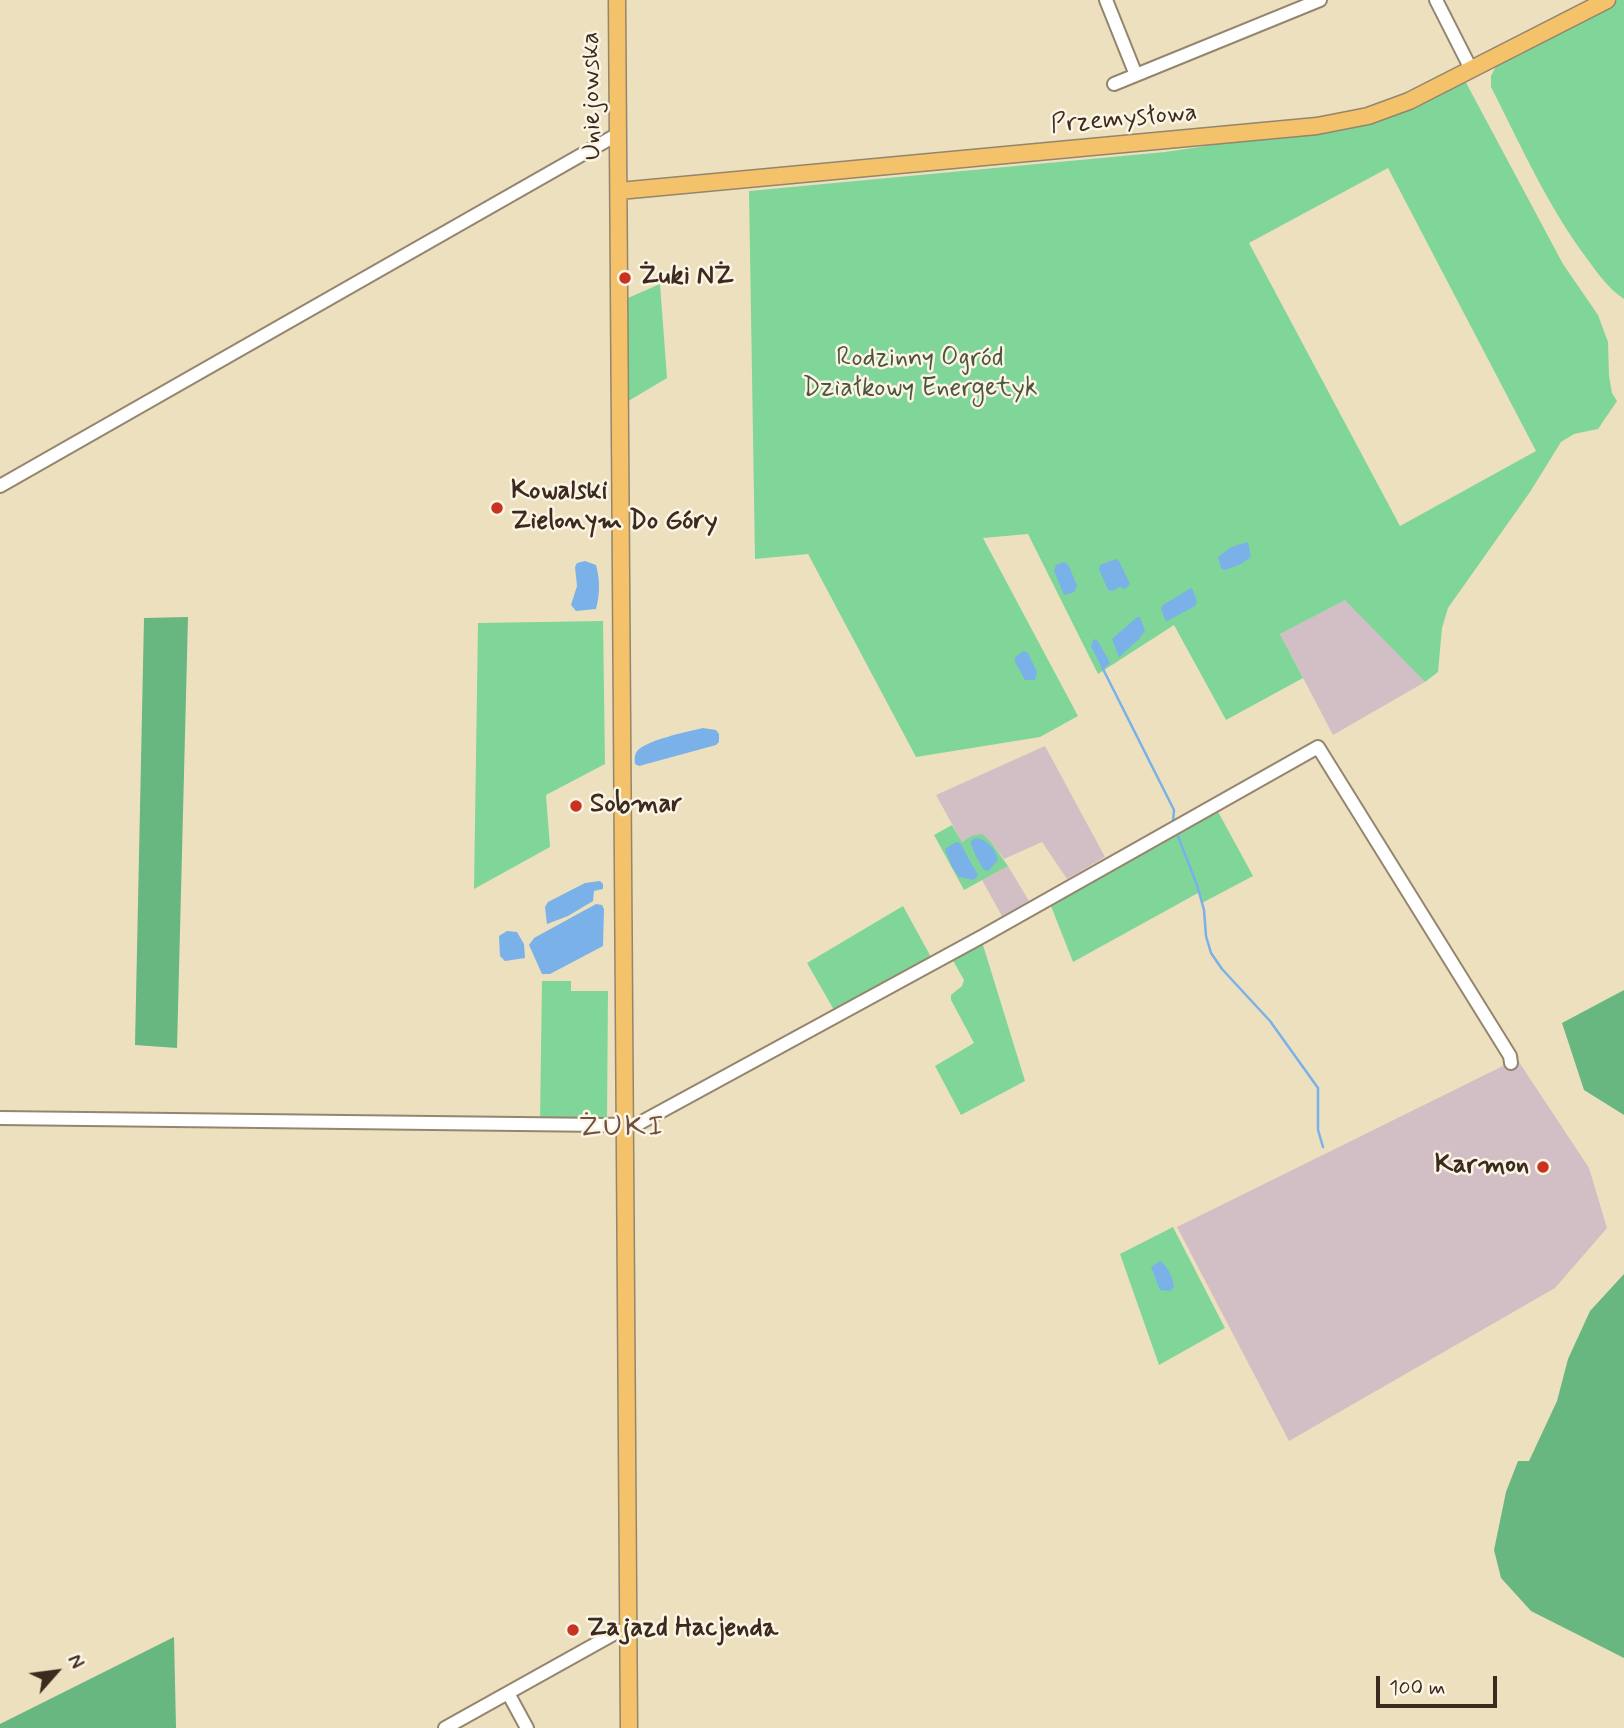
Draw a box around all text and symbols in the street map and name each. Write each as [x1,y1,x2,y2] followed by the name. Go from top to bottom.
[576,31,610,161] street label: Uniejowska
[1049,98,1199,142] street label: Przemysłowa
[639,262,734,294] place label: Żuki NŻ
[617,270,633,286] marker: Żuki NŻ
[802,344,1038,406] park label: Rodzinny Ogród Działkowy Energetyk
[511,477,718,538] place label: Kowalski Zielonym Do Góry
[489,500,505,516] marker: Kowalski Zielonym Do Góry
[590,790,682,822] place label: Sobmar
[568,798,584,814] marker: Sobmar
[578,1111,666,1147] district label: ŻUKI
[1435,1151,1529,1183] place label: Karmon
[1535,1159,1551,1175] marker: Karmon
[587,1614,778,1646] place label: Zajazd Hacjenda
[565,1622,581,1638] marker: Zajazd Hacjenda
[21,1637,91,1707] north arrow
[61,1650,89,1673] text: N
[1379,1662,1500,1706] scale bar
[1389,1674,1445,1702] text: 100 m

